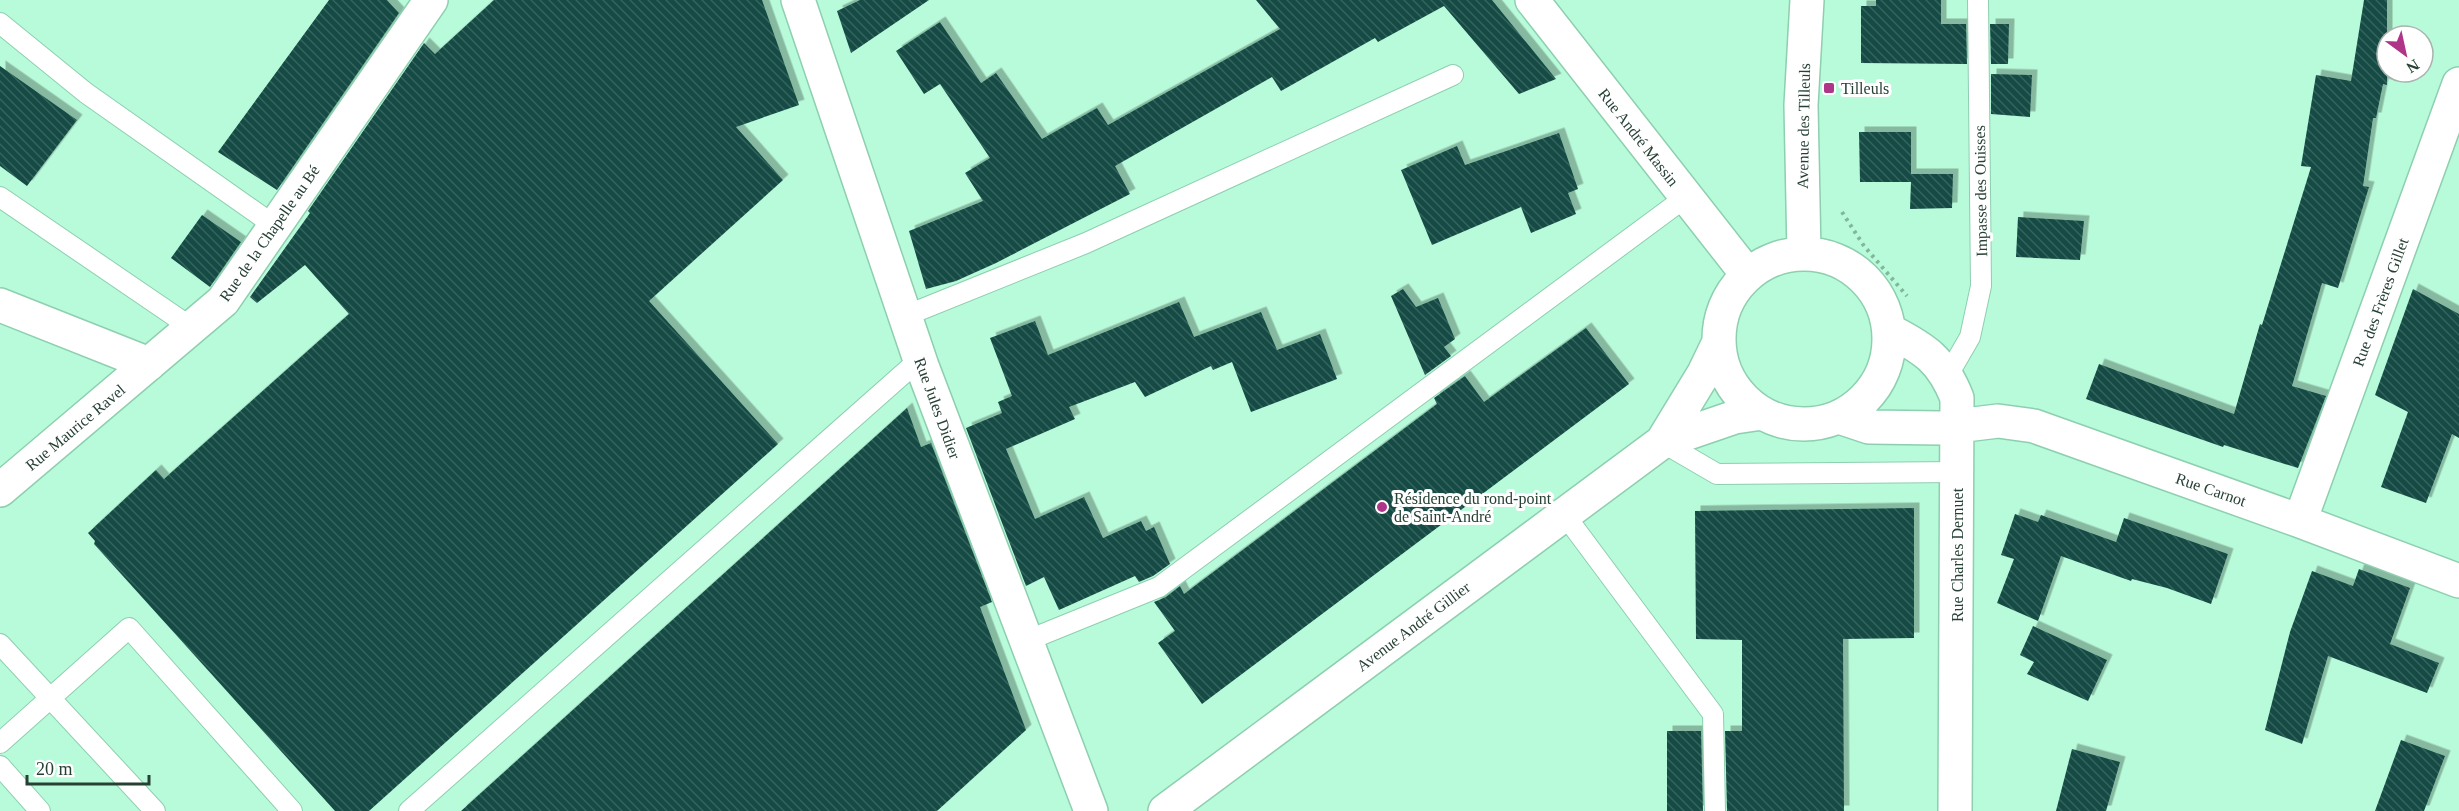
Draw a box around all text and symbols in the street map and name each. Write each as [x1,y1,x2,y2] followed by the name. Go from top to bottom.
[2375,24,2435,84] north arrow
[2403,56,2422,77] text: N
[1794,63,1813,189] street label: Avenue des Tilleuls
[1841,80,1889,97] place label: Tilleuls
[1822,81,1836,95] marker: Tilleuls
[1595,85,1682,189] street label: Rue André Massin
[1971,125,1991,257] street label: Impasse des Ouisses
[216,162,324,305] street label: Rue de la Chapelle au Bé
[2349,235,2412,369] street label: Rue des Frères Gillet
[911,355,964,462] street label: Rue Jules Didier
[22,381,129,474] street label: Rue Maurice Ravel
[2173,469,2249,510] street label: Rue Carnot
[1949,487,1966,622] street label: Rue Charles Dernuet
[1394,490,1552,525] place label: Résidence du rond-point de Saint-André
[1375,500,1389,514] marker: Résidence du rond-point de Saint-André
[1353,578,1474,675] street label: Avenue André Gillier
[27,748,148,786] scale bar
[36,759,73,779] text: 20 m

